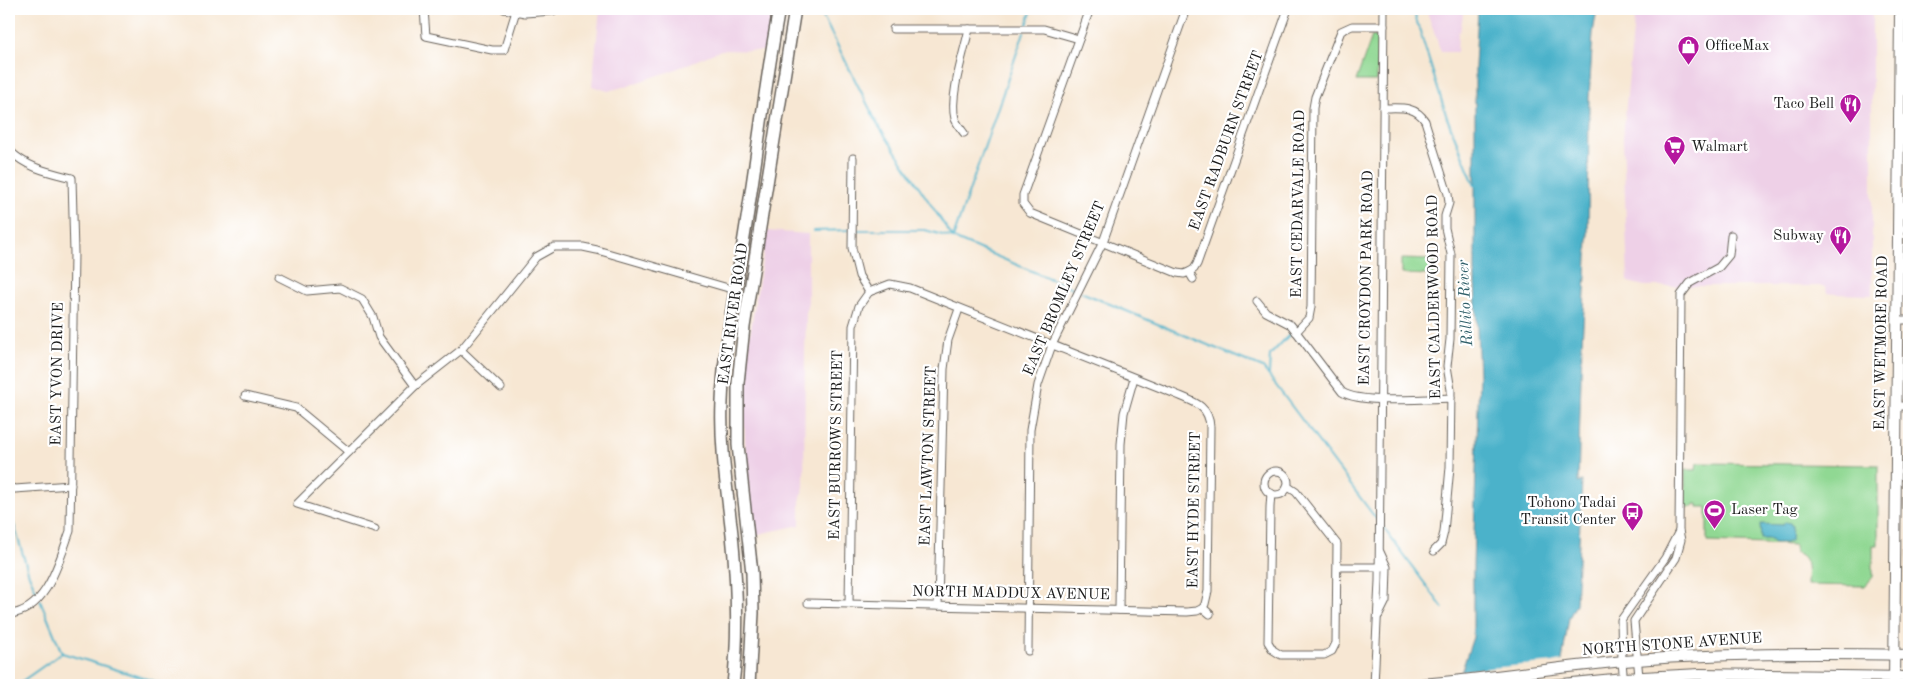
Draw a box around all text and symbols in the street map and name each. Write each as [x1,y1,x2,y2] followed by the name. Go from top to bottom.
[1677,34,1701,65] shop icon: OfficeMax
[1705,39,1770,54] place label: OfficeMax
[1187,49,1267,233] street label: EAST RADBURN STREET
[1838,92,1862,123] restaurant icon: Taco Bell
[1773,97,1834,112] place label: Taco Bell
[1290,110,1308,298] street label: EAST CEDARVALE ROAD
[1663,135,1687,166] supermarket icon: Walmart
[1691,140,1748,155] place label: Walmart
[1358,170,1376,386] street label: EAST CROYDON PARK ROAD
[1426,194,1444,400] street label: EAST CALDERWOOD ROAD
[1021,200,1109,378] street label: EAST BROMLEY STREET
[1828,224,1852,255] restaurant icon: Subway
[1773,229,1824,244] place label: Subway
[717,242,751,386] street label: EAST RIVER ROAD
[1873,255,1891,431] street label: EAST WETMORE ROAD
[1456,258,1476,348] water label: Rillito River
[49,302,67,446] street label: EAST YVON DRIVE
[828,350,846,540] street label: EAST BURROWS STREET
[918,366,940,546] street label: EAST LAWTON STREET
[1186,431,1204,589] street label: EAST HYDE STREET
[1520,496,1616,528] place label: Tohono Tadai Transit Center
[1703,498,1727,529] sports icon: Laser Tag
[1620,500,1644,531] bus stop icon: Tohono Tadai Transit Center
[1731,503,1798,518] place label: Laser Tag
[912,585,1110,603] street label: NORTH MADDUX AVENUE
[1581,631,1763,659] street label: NORTH STONE AVENUE

